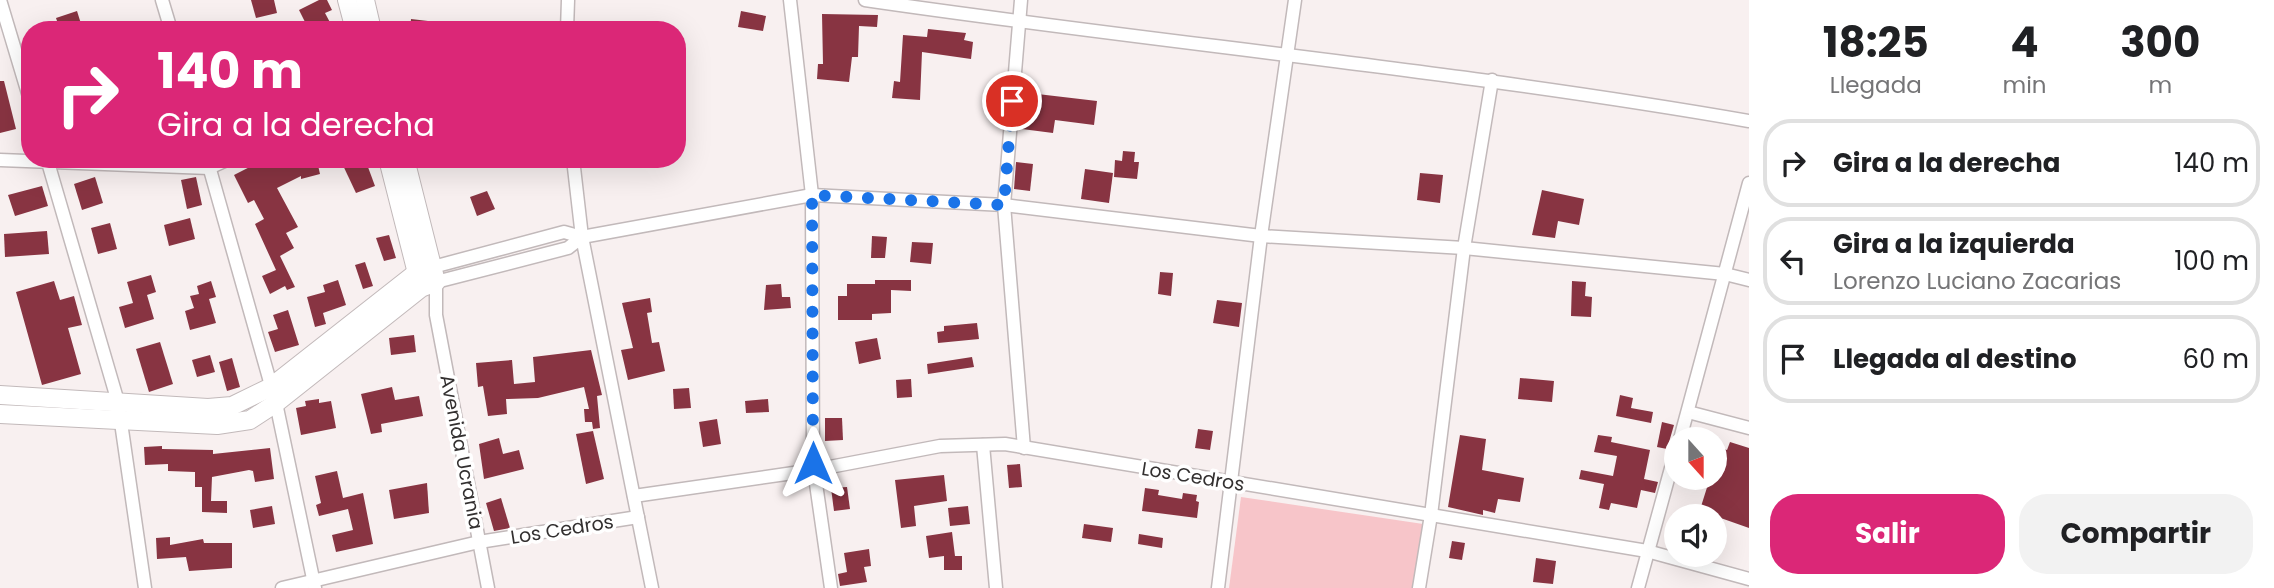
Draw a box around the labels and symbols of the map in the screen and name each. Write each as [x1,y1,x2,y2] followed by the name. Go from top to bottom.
[982,71,1042,131] pin
[433,373,490,532] street label: Avenida Ucrania
[776,426,850,500] position arrow
[1664,427,1727,490] north arrow
[1140,455,1246,498] street label: Los Cedros
[509,508,615,551] street label: Los Cedros

